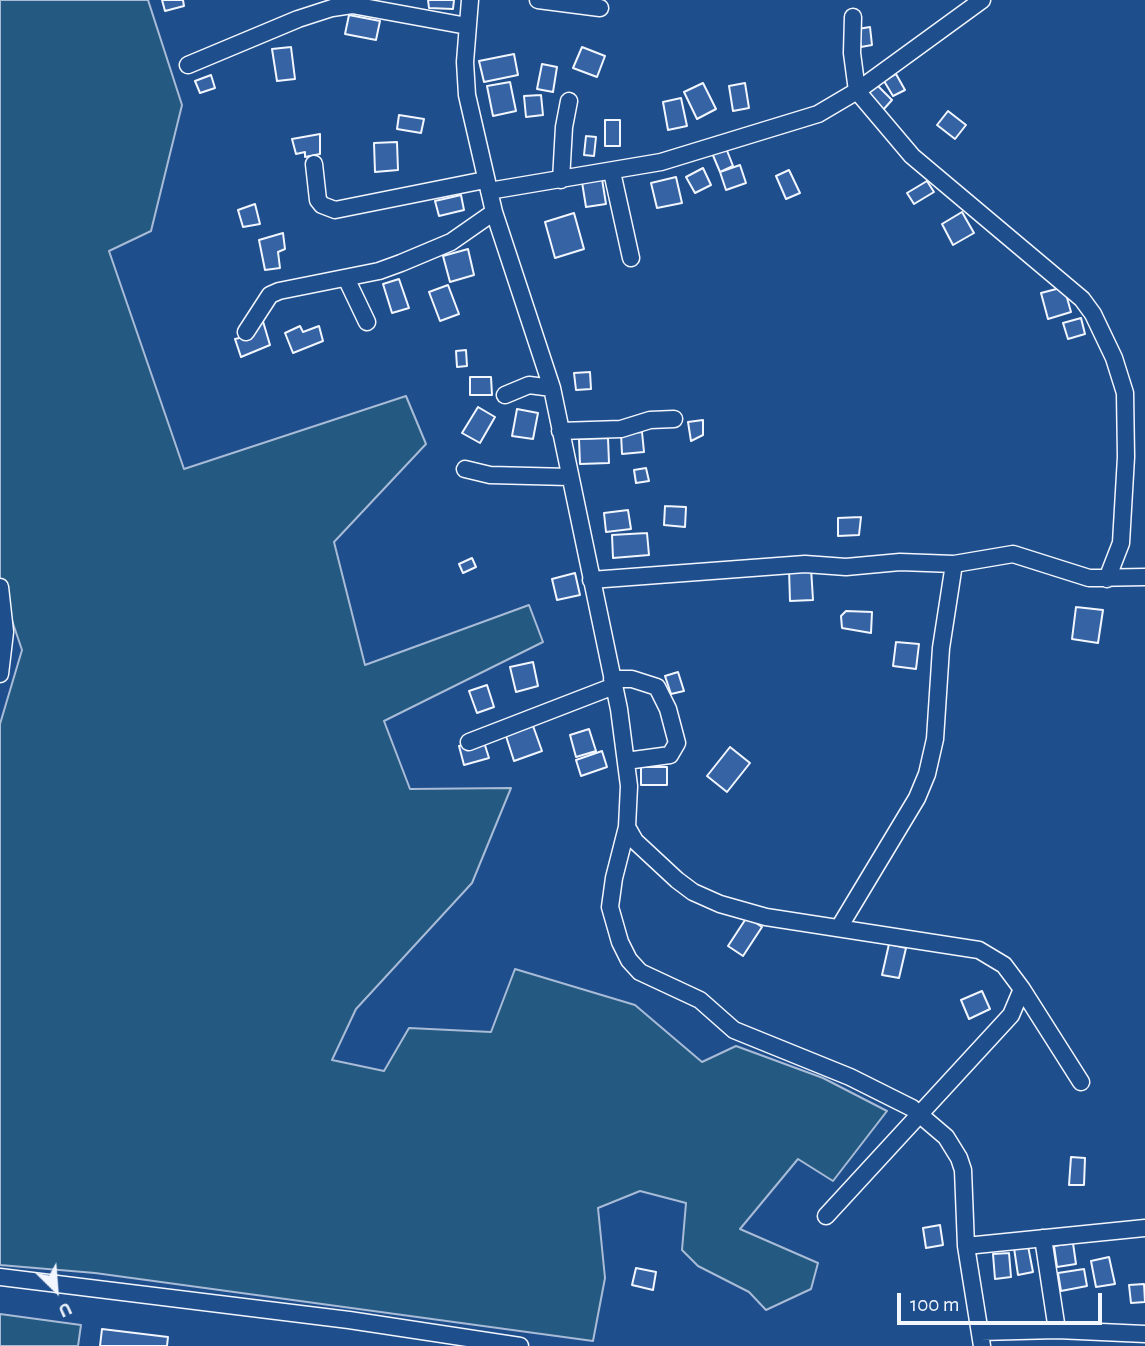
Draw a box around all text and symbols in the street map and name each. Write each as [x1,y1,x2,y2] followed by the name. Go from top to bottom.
[21,1255,91,1325] north arrow
[900,1280,1105,1324] scale bar
[910,1294,960,1315] text: 100 m
[56,1298,75,1321] text: U

